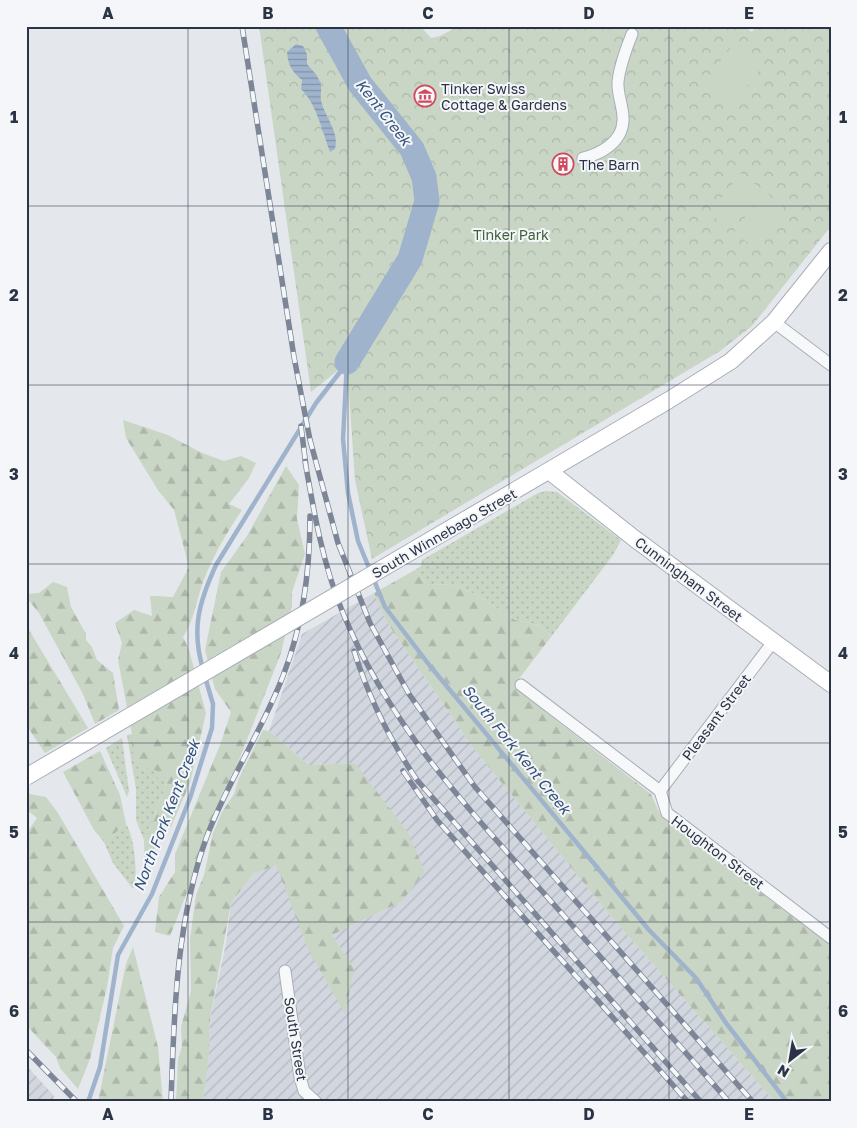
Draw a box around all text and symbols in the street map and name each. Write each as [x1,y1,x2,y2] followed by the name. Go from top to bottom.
[102,3,114,23] text: A
[262,3,274,23] text: B
[422,3,434,23] text: C
[583,3,595,23] text: D
[744,3,754,23] text: E
[352,75,416,150] water label: Kent Creek
[441,80,567,113] place label: Tinker Swiss Cottage & Gardens
[413,84,437,108] museum icon: Tinker Swiss Cottage & Gardens
[10,107,18,127] text: 1
[839,107,847,127] text: 1
[551,152,575,176] building icon: The Barn
[579,156,639,173] place label: The Barn
[473,226,549,243] park label: Tinker Park
[9,285,19,305] text: 2
[838,285,848,305] text: 2
[9,464,19,484] text: 3
[838,464,848,484] text: 3
[368,485,520,581] street label: South Winnebago Street
[632,533,746,625] street label: Cunningham Street
[9,643,19,663] text: 4
[838,643,848,663] text: 4
[678,670,754,764] street label: Pleasant Street
[459,680,576,819] water label: South Fork Kent Creek
[129,735,204,893] water label: North Fork Kent Creek
[668,811,768,893] street label: Houghton Street
[9,822,19,842] text: 5
[838,822,848,842] text: 5
[281,996,311,1082] street label: South Street
[9,1001,19,1021] text: 6
[838,1001,848,1021] text: 6
[764,1036,814,1086] north arrow
[774,1062,792,1082] text: N
[102,1104,114,1124] text: A
[262,1104,274,1124] text: B
[422,1104,434,1124] text: C
[583,1104,595,1124] text: D
[744,1104,754,1124] text: E

